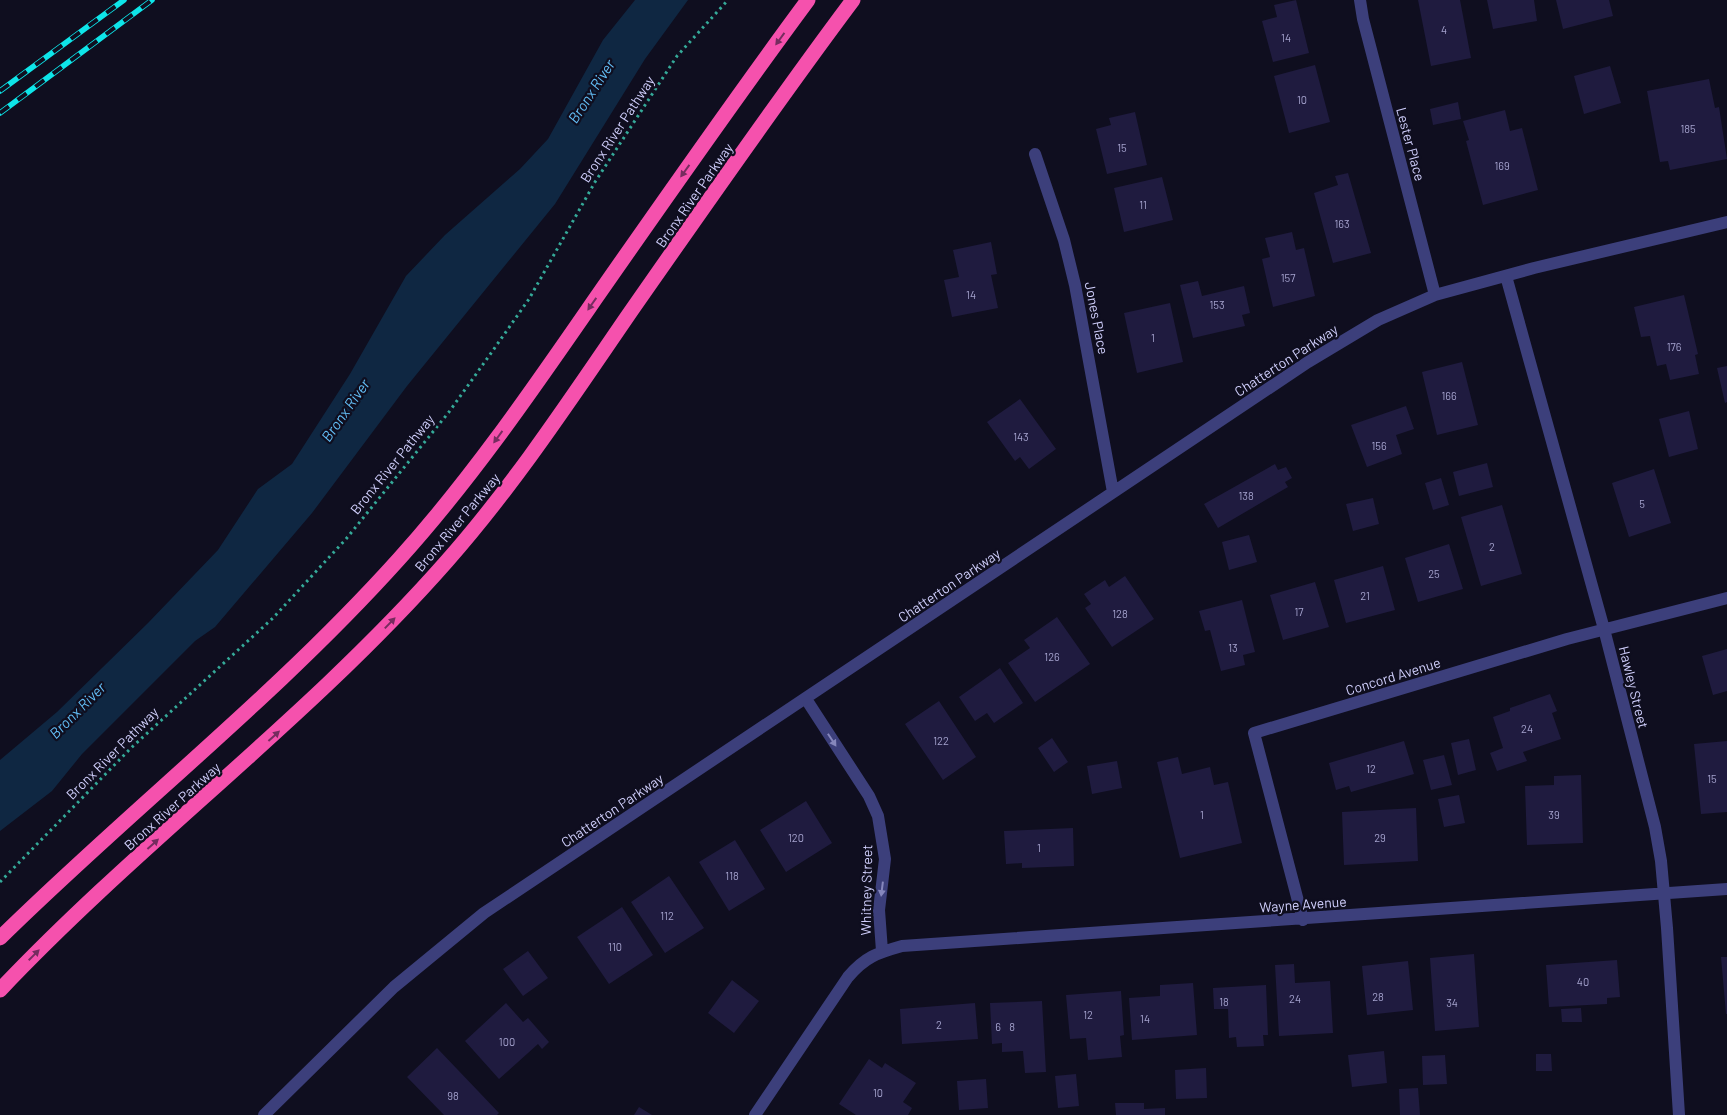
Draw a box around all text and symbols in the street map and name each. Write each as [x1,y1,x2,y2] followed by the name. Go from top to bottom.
[1441,23,1447,36] house number: 4
[1281,31,1291,44] house number: 14
[775,32,785,46] one-way arrow
[564,55,619,126] water label: Bronx River
[576,72,658,186] street label: Bronx River Pathway
[1297,93,1307,106] house number: 10
[1393,105,1429,183] street label: Lester Place
[1680,122,1696,135] house number: 185
[652,139,737,250] street label: Bronx River Parkway
[1117,141,1127,154] house number: 15
[1494,159,1510,172] house number: 169
[680,165,690,178] one-way arrow
[1139,198,1147,211] house number: 11
[1334,217,1350,230] house number: 163
[1281,271,1295,284] house number: 157
[1082,280,1112,356] street label: Jones Place
[966,288,976,301] house number: 14
[587,298,597,311] one-way arrow
[1209,298,1225,311] house number: 153
[1231,320,1341,400] street label: Chatterton Parkway
[1151,331,1155,344] house number: 1
[1667,340,1682,353] house number: 176
[317,375,374,445] water label: Bronx River
[1441,389,1457,402] house number: 166
[346,410,438,517] street label: Bronx River Pathway
[493,430,503,444] one-way arrow
[1013,430,1029,443] house number: 143
[1371,439,1387,452] house number: 156
[411,469,504,575] street label: Bronx River Parkway
[1238,489,1254,502] house number: 138
[1639,497,1645,510] house number: 5
[1489,540,1495,553] house number: 2
[895,544,1004,626] street label: Chatterton Parkway
[1428,567,1440,580] house number: 25
[1360,589,1370,602] house number: 21
[1294,605,1304,618] house number: 17
[1112,607,1128,620] house number: 128
[384,617,396,629] one-way arrow
[1228,641,1238,654] house number: 13
[1616,644,1652,730] street label: Hawley Street
[1044,650,1060,663] house number: 126
[1343,653,1443,699] street label: Concord Avenue
[45,678,109,742] water label: Bronx River
[62,703,162,803] street label: Bronx River Pathway
[1521,722,1533,735] house number: 24
[267,730,279,742] one-way arrow
[828,733,837,747] one-way arrow
[933,734,949,747] house number: 122
[120,758,224,854] street label: Bronx River Parkway
[1366,762,1376,775] house number: 12
[558,769,667,851] street label: Chatterton Parkway
[1707,772,1717,785] house number: 15
[1200,808,1204,821] house number: 1
[1548,808,1560,821] house number: 39
[788,831,804,844] house number: 120
[1374,831,1386,844] house number: 29
[146,838,158,850] one-way arrow
[1037,841,1041,854] house number: 1
[857,844,875,936] street label: Whitney Street
[725,869,739,882] house number: 118
[878,881,886,897] one-way arrow
[1259,892,1347,916] street label: Wayne Avenue
[660,909,674,922] house number: 112
[608,940,622,953] house number: 110
[28,950,40,962] one-way arrow
[1577,975,1589,988] house number: 40
[1372,990,1384,1003] house number: 28
[1289,992,1301,1005] house number: 24
[1219,995,1229,1008] house number: 18
[1446,996,1458,1009] house number: 34
[1083,1008,1093,1021] house number: 12
[1140,1012,1150,1025] house number: 14
[936,1018,942,1031] house number: 2
[995,1020,1001,1033] house number: 6
[1009,1020,1015,1033] house number: 8
[499,1035,515,1048] house number: 100
[873,1086,883,1099] house number: 10
[447,1089,459,1102] house number: 98

